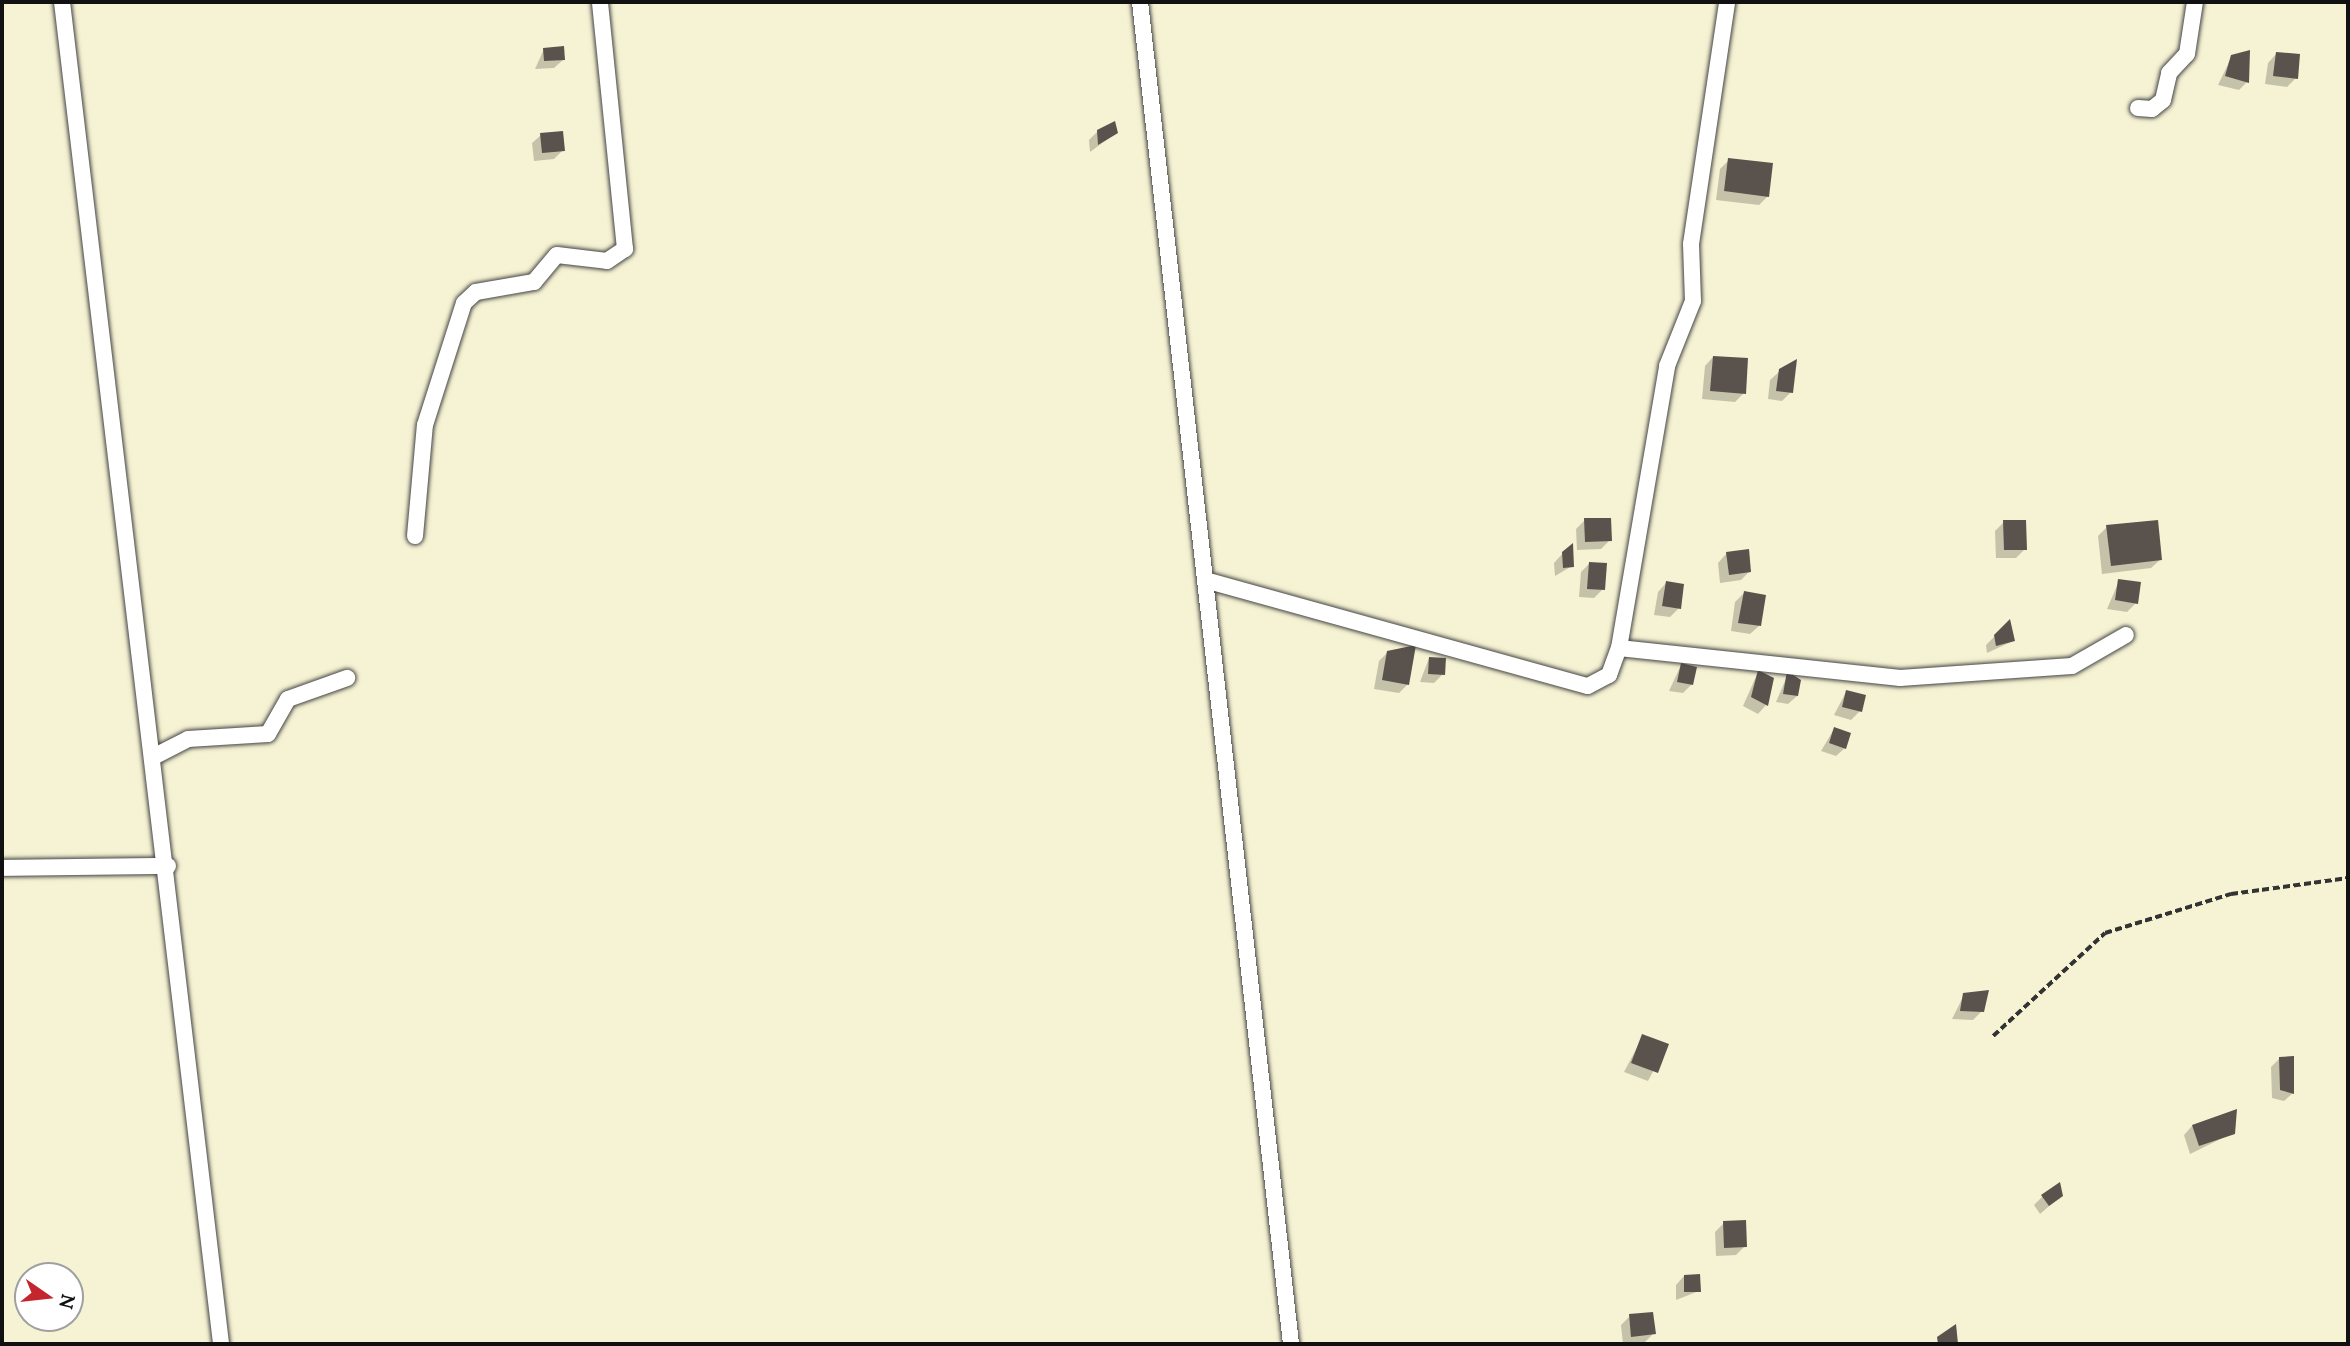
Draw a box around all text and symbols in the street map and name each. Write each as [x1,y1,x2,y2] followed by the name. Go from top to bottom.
[14,1262,84,1332] north arrow
[54,1292,81,1312] text: N

